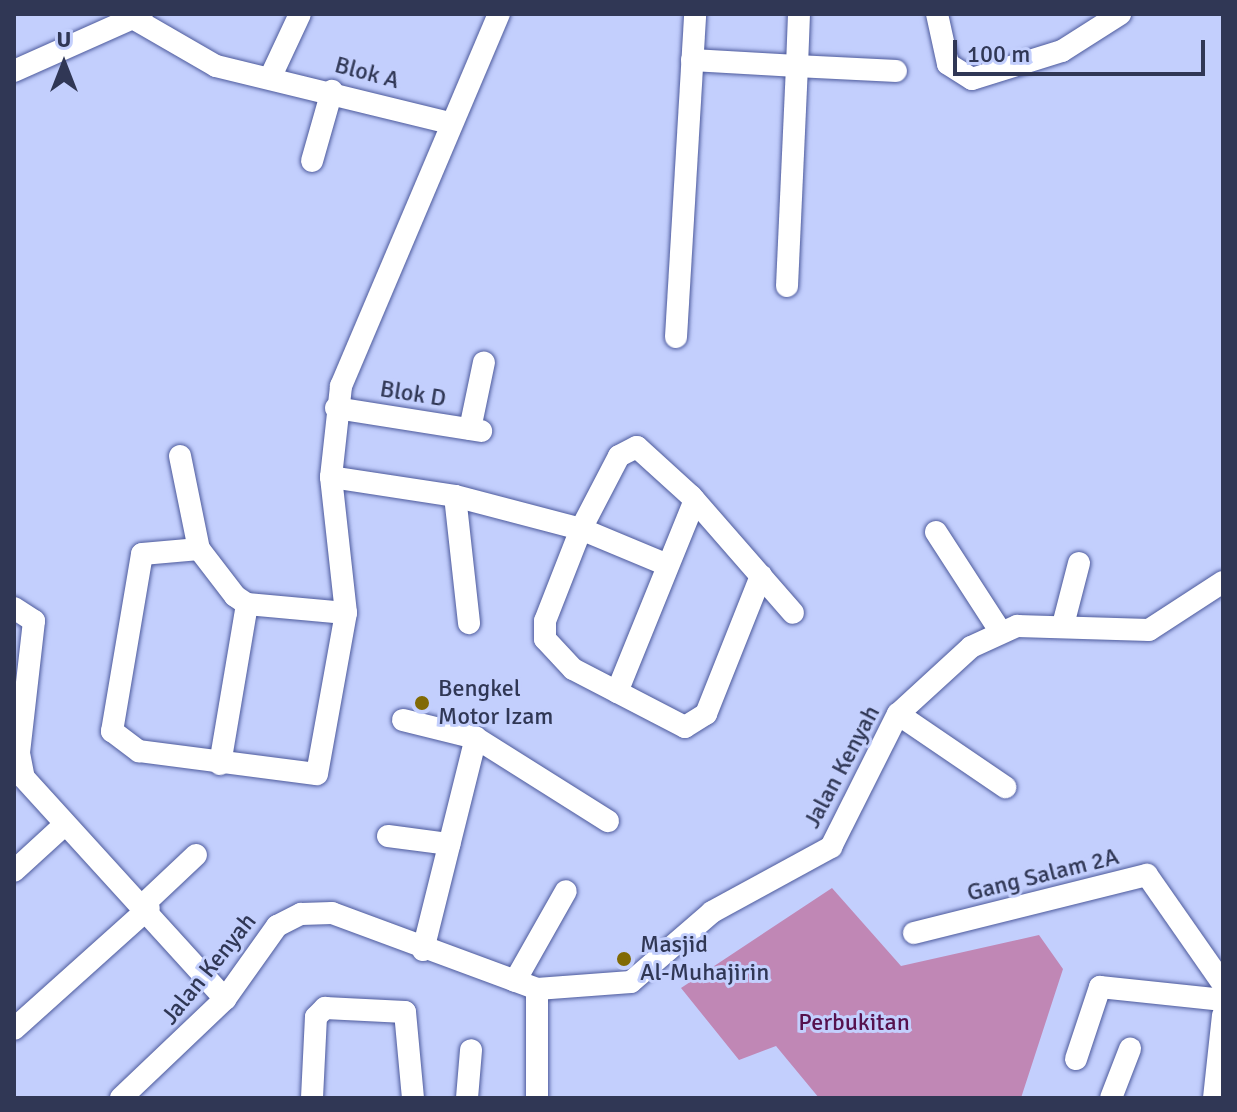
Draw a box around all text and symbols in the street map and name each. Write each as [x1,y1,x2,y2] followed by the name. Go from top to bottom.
[24,24,104,104] north arrow
[957,24,1209,74] scale bar
[57,26,71,53] text: U
[967,39,1030,69] text: 100 m
[331,51,403,95] street label: Blok A
[378,375,448,413] street label: Blok D
[438,675,553,731] place label: Bengkel Motor Izam
[413,694,431,712] marker: Bengkel Motor Izam
[798,701,886,833] street label: Jalan Kenyah
[964,842,1122,908] street label: Gang Salam 2A
[155,908,263,1030] street label: Jalan Kenyah
[640,931,769,987] place label: Masjid Al-Muhajirin
[615,950,633,968] marker: Masjid Al-Muhajirin
[798,1009,910,1037] park label: Perbukitan

